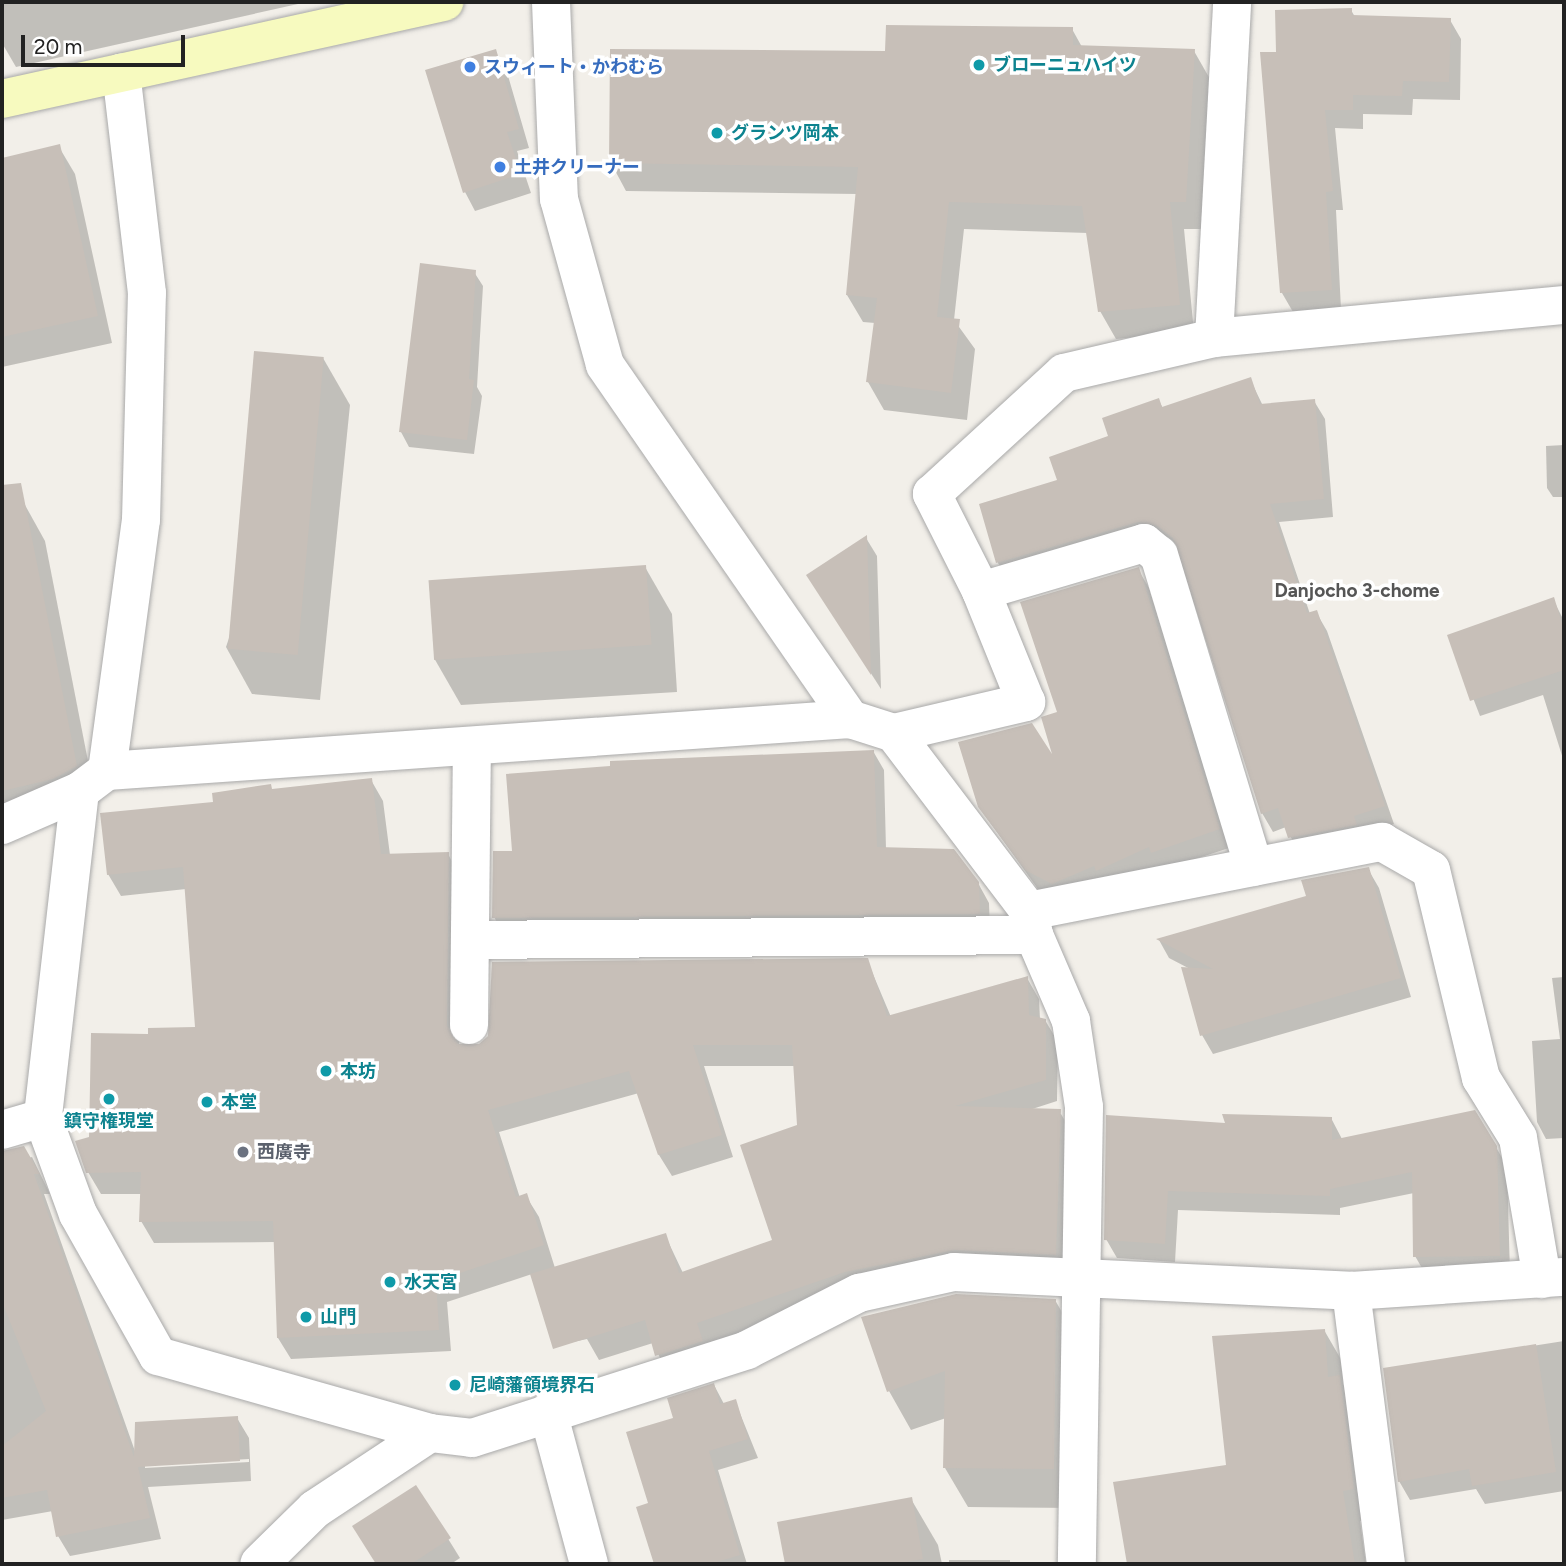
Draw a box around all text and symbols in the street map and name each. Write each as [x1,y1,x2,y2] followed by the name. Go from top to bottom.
[24,21,189,65] scale bar
[34,34,82,59] text: 20 m
[993,54,1137,76] place label: ブローニュハイツ
[484,56,664,78] place label: スウィート・かわむら
[971,57,987,73] marker: ブローニュハイツ
[462,59,478,75] marker: スウィート・かわむら
[731,122,839,144] place label: グランツ岡本
[709,125,725,141] marker: グランツ岡本
[514,156,640,178] place label: 土井クリーナー
[492,159,508,175] marker: 土井クリーナー
[1274,580,1440,602] district label: Danjocho 3-chome
[340,1060,376,1082] place label: 本坊
[318,1063,334,1079] marker: 本坊
[101,1091,117,1107] marker: 鎮守権現堂
[221,1091,257,1113] place label: 本堂
[199,1094,215,1110] marker: 本堂
[64,1110,154,1132] place label: 鎮守権現堂
[257,1141,311,1163] place label: 西廣寺
[235,1144,251,1160] marker: 西廣寺
[404,1271,458,1293] place label: 水天宮
[382,1274,398,1290] marker: 水天宮
[320,1306,356,1328] place label: 山門
[298,1309,314,1325] marker: 山門
[469,1374,595,1396] place label: 尼崎藩領境界石
[447,1377,463,1393] marker: 尼崎藩領境界石

